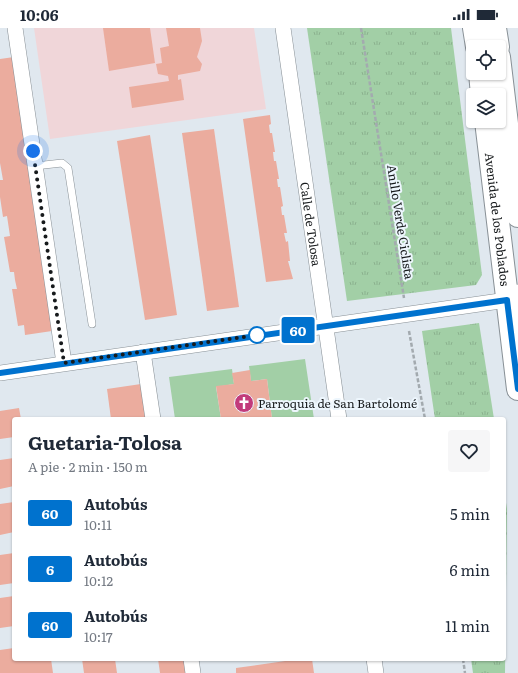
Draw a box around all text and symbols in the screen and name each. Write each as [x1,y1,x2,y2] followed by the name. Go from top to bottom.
[20,3,58,26] text: 10:06
[466,40,506,128] map controls
[466,40,506,80] button: locate
[466,88,506,128] button: layers
[23,141,43,161] your location
[481,152,515,288] street label: Avenida de los Poblados
[383,163,419,281] street label: Anillo Verde Ciclista
[296,181,326,268] street label: Calle de Tolosa
[280,317,316,343] line badge: 60
[290,320,306,340] text: 60
[248,326,266,344] unlabelled marker
[233,392,255,414] church icon: Parroquia de San Bartolomé
[258,394,417,412] place label: Parroquia de San Bartolomé
[28,428,182,456] text: Guetaria-Tolosa
[448,430,490,472] button: heart
[28,457,148,476] text: A pie · 2 min · 150 m
[84,492,147,515] text: Autobús
[450,502,490,525] text: 5 min
[42,503,58,523] text: 60
[84,515,112,534] text: 10:11
[84,548,147,571] text: Autobús
[449,558,490,581] text: 6 min
[46,559,54,579] text: 6
[84,571,113,590] text: 10:12
[84,604,147,627] text: Autobús
[445,614,490,637] text: 11 min
[42,615,58,635] text: 60
[84,627,113,646] text: 10:17

